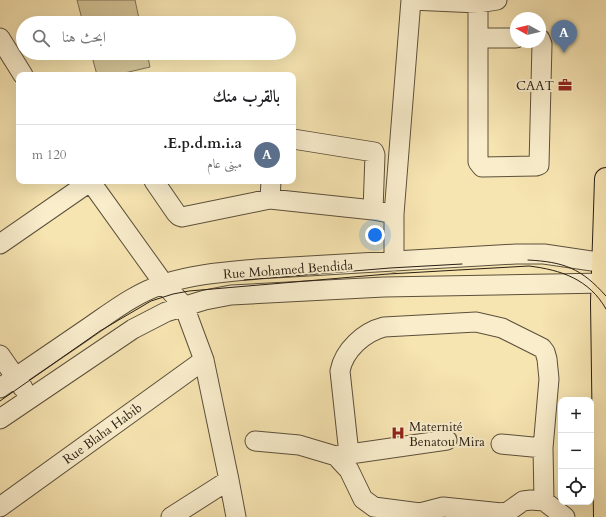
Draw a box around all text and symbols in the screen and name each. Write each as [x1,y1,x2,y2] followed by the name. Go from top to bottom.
[510,12,546,48] north arrow
[16,16,296,60] search box
[551,20,577,53] pin: A
[30,27,52,49] icon: search
[62,27,106,47] text: ابحث هنا
[516,77,554,95] place label: CAAT
[557,77,573,93] office icon: CAAT
[213,85,280,108] text: بالقرب منك
[163,133,242,153] text: E.p.d.m.i.a.
[32,146,66,164] text: 120 m
[262,146,272,164] text: A
[207,155,242,173] text: مبنى عام
[365,225,385,245] your location
[223,256,354,284] street label: Rue Mohamed Bendida
[558,397,594,505] map controls
[558,397,594,433] button: +
[59,399,146,469] street label: Rue Blaha Habib
[409,418,485,451] place label: Maternité Benatou Mira
[390,425,406,441] hospital icon: Maternité Benatou Mira
[558,433,594,469] button: −
[558,469,594,505] button: locate

